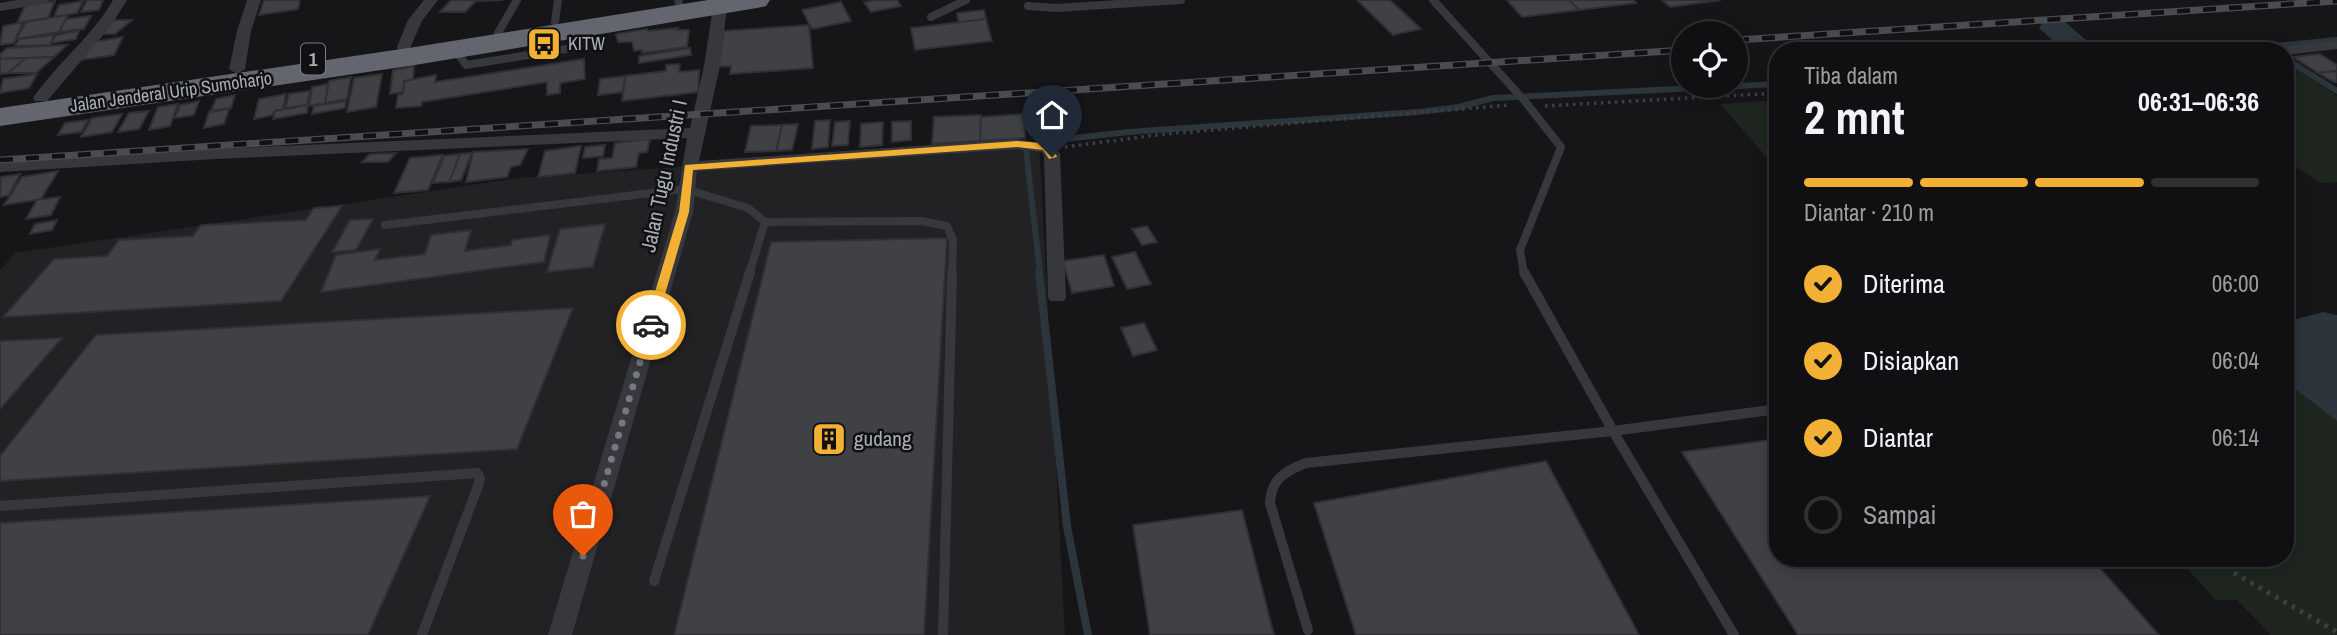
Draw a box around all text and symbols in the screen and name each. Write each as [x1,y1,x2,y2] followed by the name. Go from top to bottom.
[1671,21,1748,98] map controls
[1671,21,1748,98] button: locate
[525,25,563,63] bus stop icon: KITW
[568,31,605,56] place label: KITW
[301,44,325,74] road number: 1
[1804,60,1898,91] text: Tiba dalam
[68,65,273,118] street label: Jalan Jenderal Urip Sumoharjo
[2138,84,2259,119] text: 06:31–06:36
[1022,85,1082,157] pin
[1804,86,1905,148] text: 2 mnt
[1033,96,1071,134] icon: home
[633,97,694,255] street label: Jalan Tugu Industri I
[1804,197,1934,228] text: Diantar · 210 m
[1804,265,1842,303] icon: check
[1863,266,1945,301] text: Diterima
[2212,268,2259,299] text: 06:00
[616,290,686,360] courier
[632,306,670,344] icon: car
[1804,342,1842,380] icon: check
[1863,343,1959,378] text: Disiapkan
[2212,345,2259,376] text: 06:04
[1804,419,1842,457] icon: check
[810,420,848,458] building icon: gudang
[1863,420,1933,455] text: Diantar
[2212,422,2259,453] text: 06:14
[854,424,912,453] place label: gudang
[553,484,613,556] pin
[564,495,602,533] icon: bag
[1863,497,1936,532] text: Sampai

